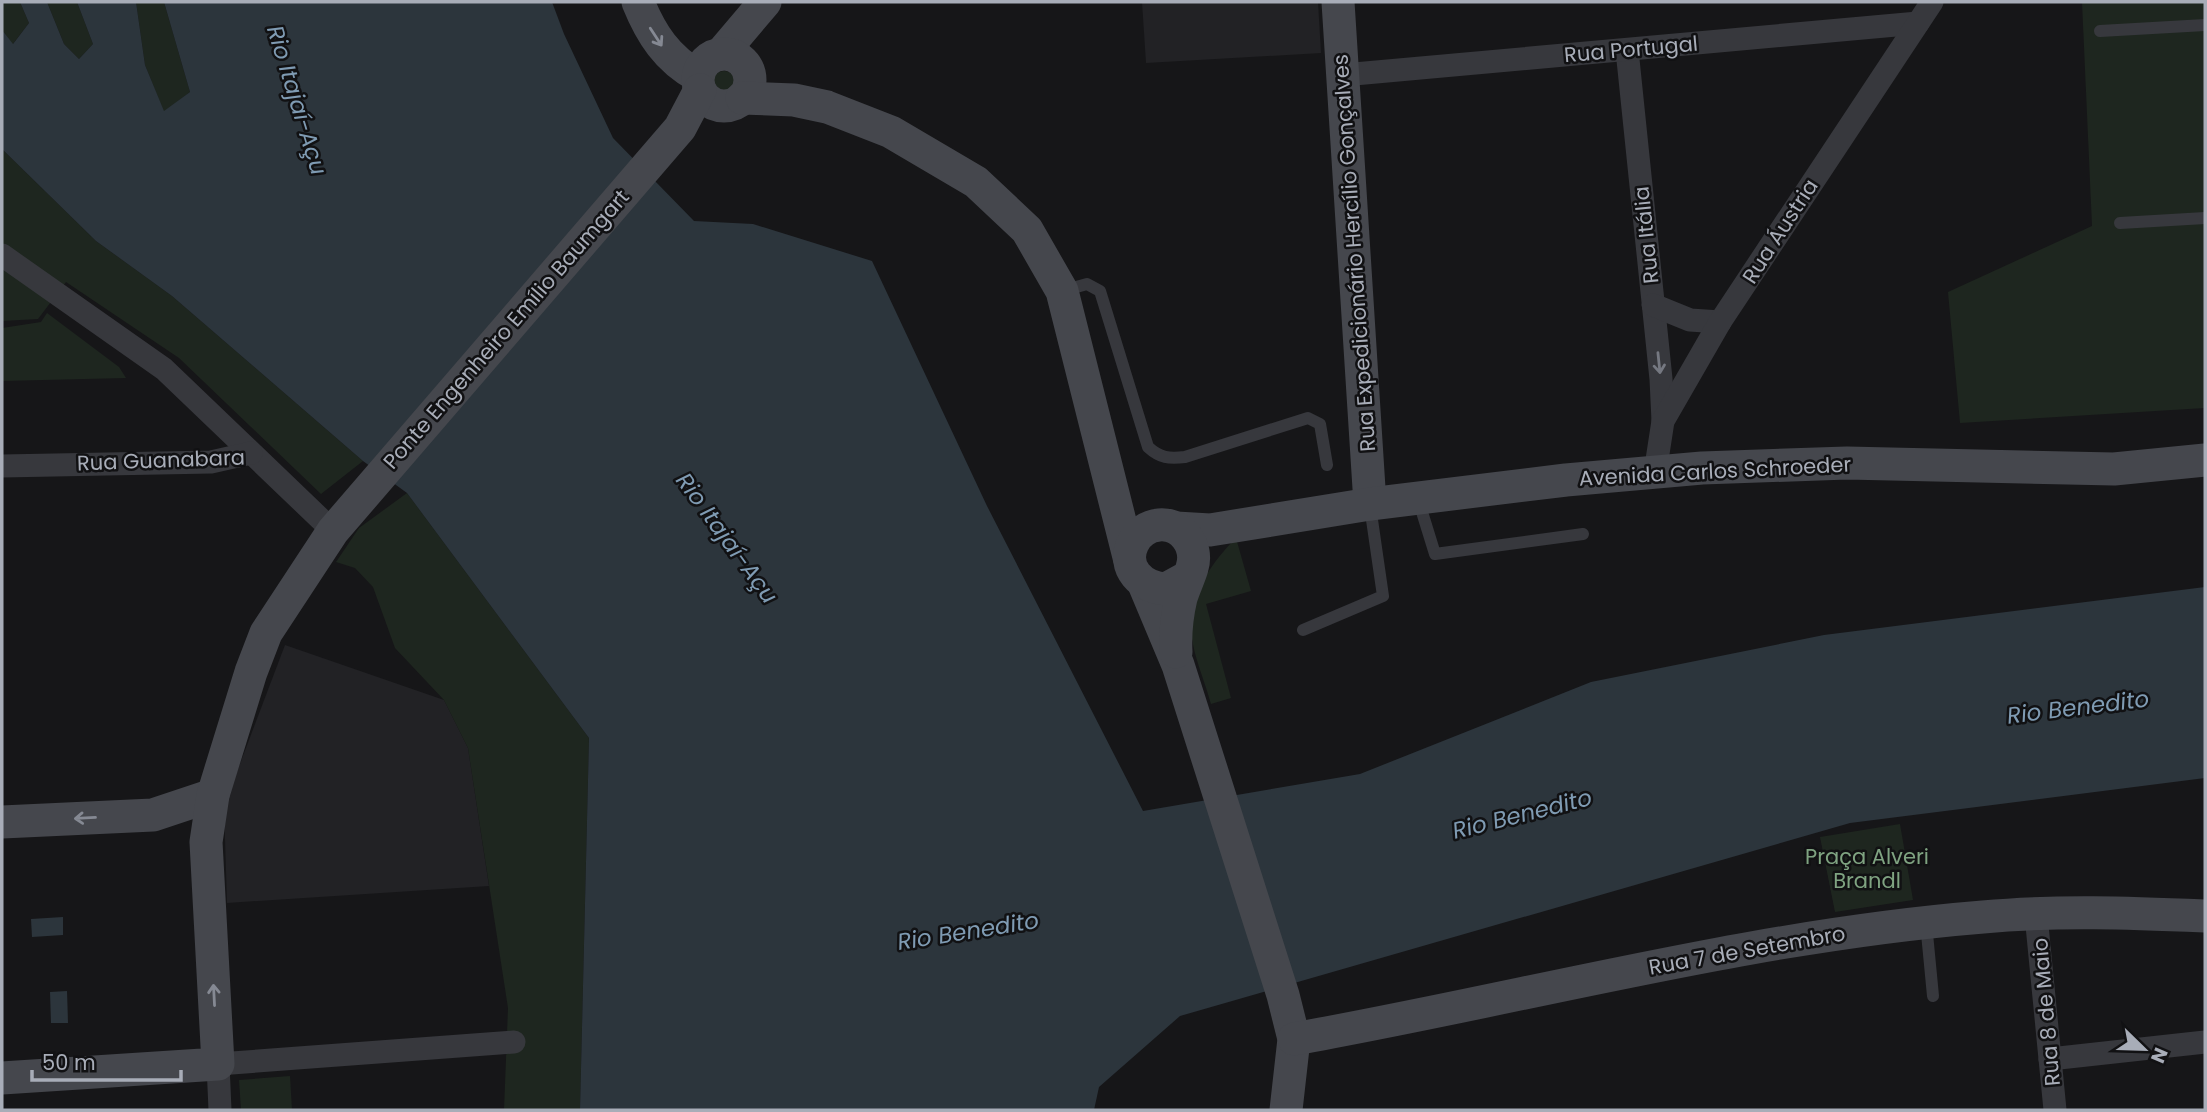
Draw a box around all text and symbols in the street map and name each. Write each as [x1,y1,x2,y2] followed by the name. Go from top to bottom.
[259,21,335,179] water label: Rio Itajaí-Açu
[649,27,663,46] one-way arrow
[1563,29,1699,69] street label: Rua Portugal
[1326,53,1382,453] street label: Rua Expedicionário Hercílio Gonçalves
[1735,173,1825,289] street label: Rua Áustria
[376,183,636,475] street label: Ponte Engenheiro Emílio Baumgart
[1626,185,1666,285] street label: Rua Itália
[1653,351,1666,374] one-way arrow
[77,443,245,477] street label: Rua Guanabara
[1578,449,1852,493] street label: Avenida Carlos Schroeder
[669,466,785,610] water label: Rio Itajaí-Açu
[2005,682,2151,732] water label: Rio Benedito
[1449,781,1595,847] water label: Rio Benedito
[74,811,97,824] one-way arrow
[1805,842,1929,895] park label: Praça Alveri Brandl
[895,904,1041,958] water label: Rio Benedito
[1646,918,1848,982] street label: Rua 7 de Setembro
[2025,937,2067,1087] street label: Rua 8 de Maio
[207,985,220,1007] one-way arrow
[2109,1014,2179,1084] north arrow
[32,1038,180,1082] scale bar
[2144,1044,2174,1067] text: N
[42,1048,96,1077] text: 50 m

